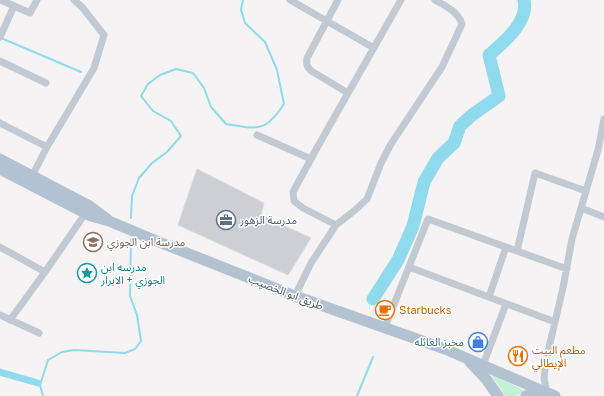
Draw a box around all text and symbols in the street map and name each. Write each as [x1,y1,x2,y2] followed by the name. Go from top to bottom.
[215,209,237,231] office icon: مدرسة الزهور
[239,214,297,227] place label: مدرسة الزهور
[82,231,104,253] school or university icon: مدرسة ابن الجوزي
[107,236,186,252] place label: مدرسة ابن الجوزي
[100,261,165,290] place label: مدرسه ابن الجوزي + الابرار
[76,262,98,284] place icon: مدرسه ابن الجوزي + الابرار
[247,272,325,313] street label: طريق ابو الخصيب
[374,299,396,321] cafe icon: Starbucks
[399,304,452,316] place label: Starbucks
[467,331,489,353] shop icon: مخبز العائله
[414,336,464,349] place label: مخبز العائله
[532,344,586,373] place label: مطعم البيت الإيطالي
[507,345,529,367] restaurant icon: مطعم البيت الإيطالي

